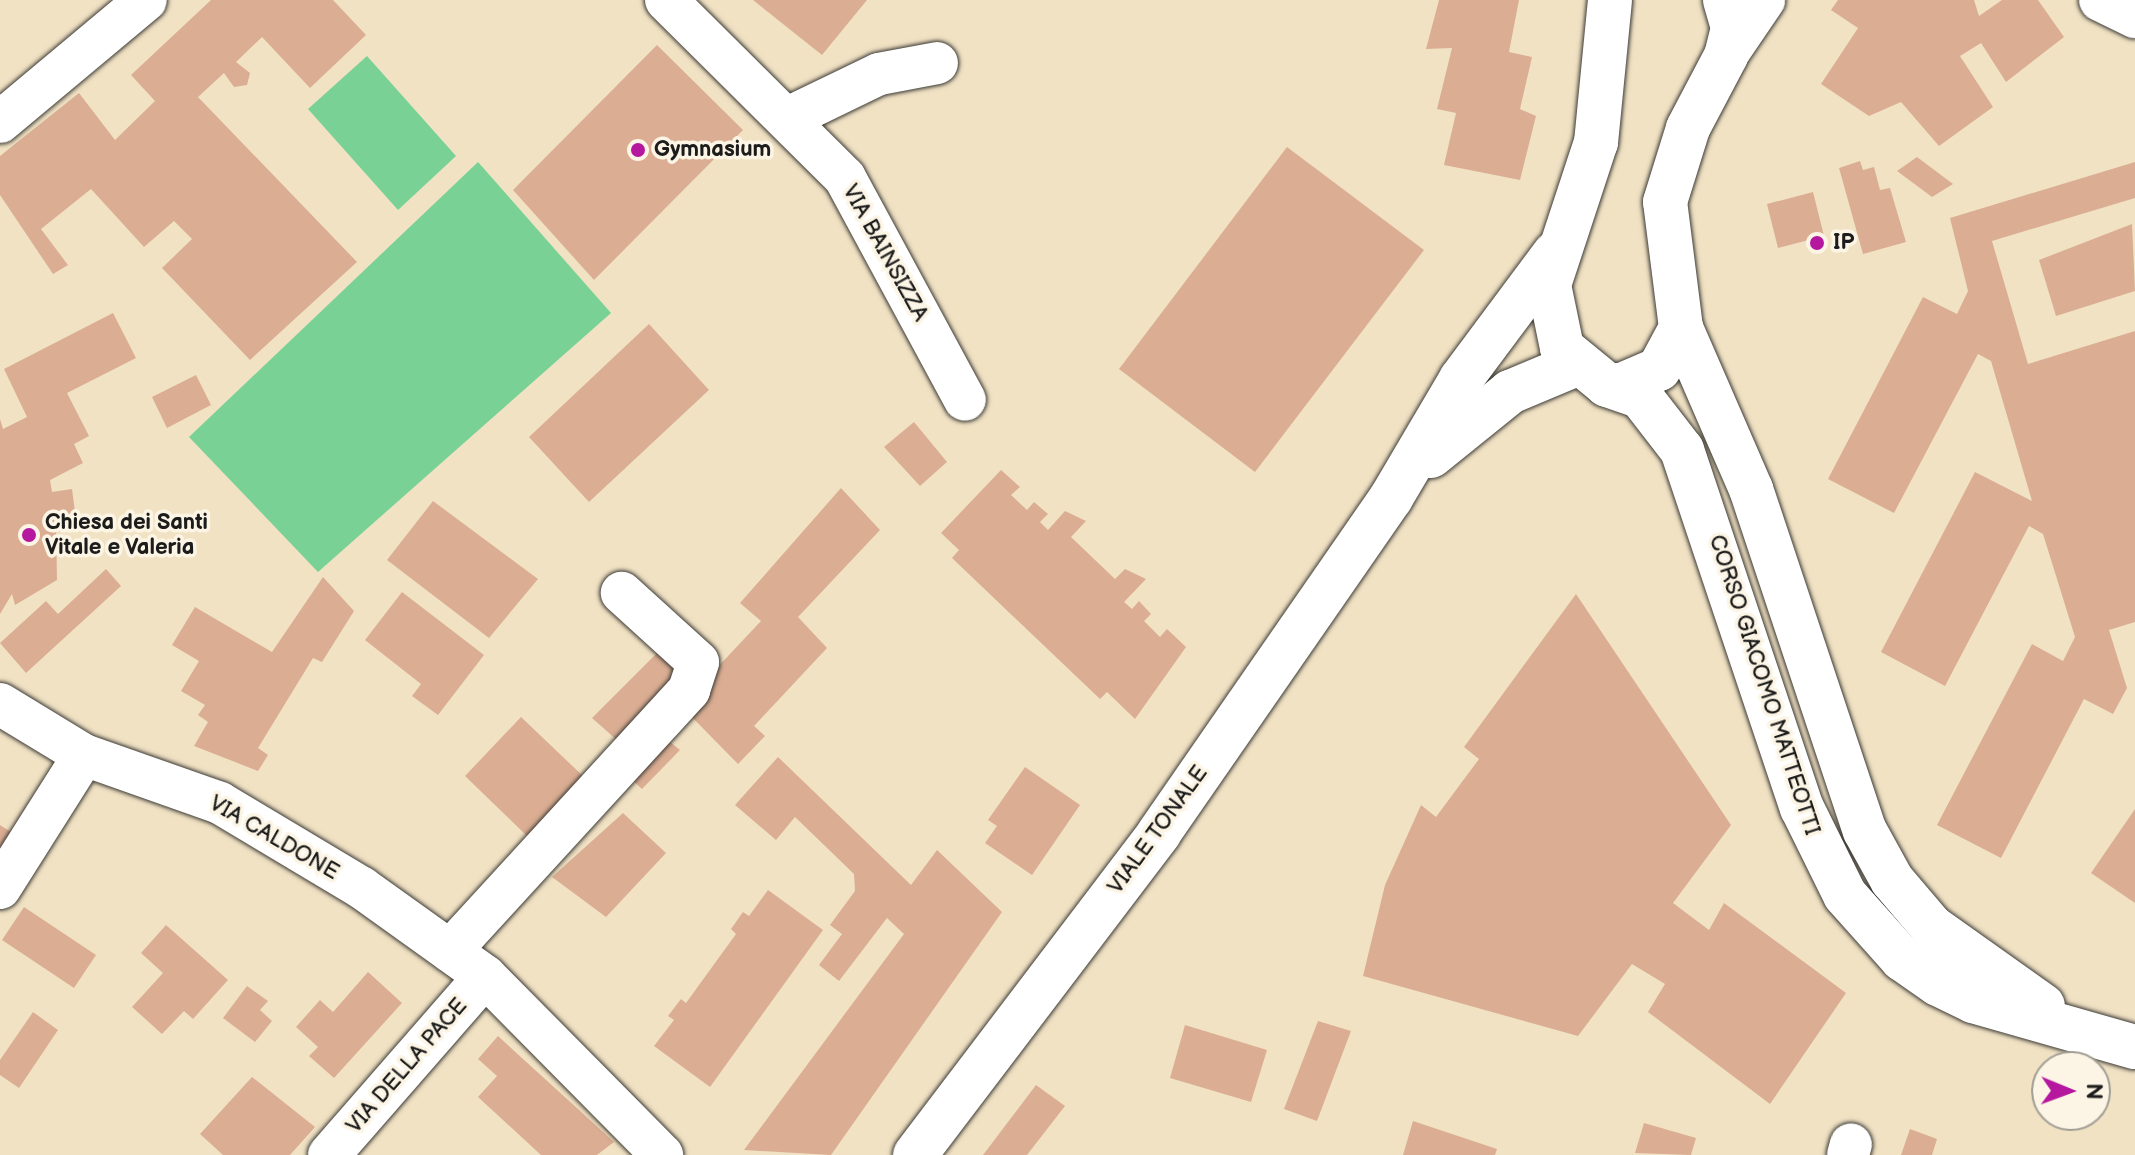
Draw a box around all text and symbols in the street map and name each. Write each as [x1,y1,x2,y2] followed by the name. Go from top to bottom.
[654,137,771,163] place label: Gymnasium
[629,141,647,159] marker: Gymnasium
[837,180,933,326] street label: VIA BAINSIZZA
[1833,230,1854,256] place label: IP
[1808,234,1826,252] marker: IP
[45,509,208,560] place label: Chiesa dei Santi Vitale e Valeria
[20,526,38,544] marker: Chiesa dei Santi Vitale e Valeria
[1703,532,1825,838] street label: CORSO GIACOMO MATTEOTTI
[1102,760,1214,900] street label: VIALE TONALE
[205,790,343,886] street label: VIA CALDONE
[341,993,473,1139] street label: VIA DELLA PACE
[2031,1051,2111,1131] north arrow
[2080,1083,2107,1100] text: N

